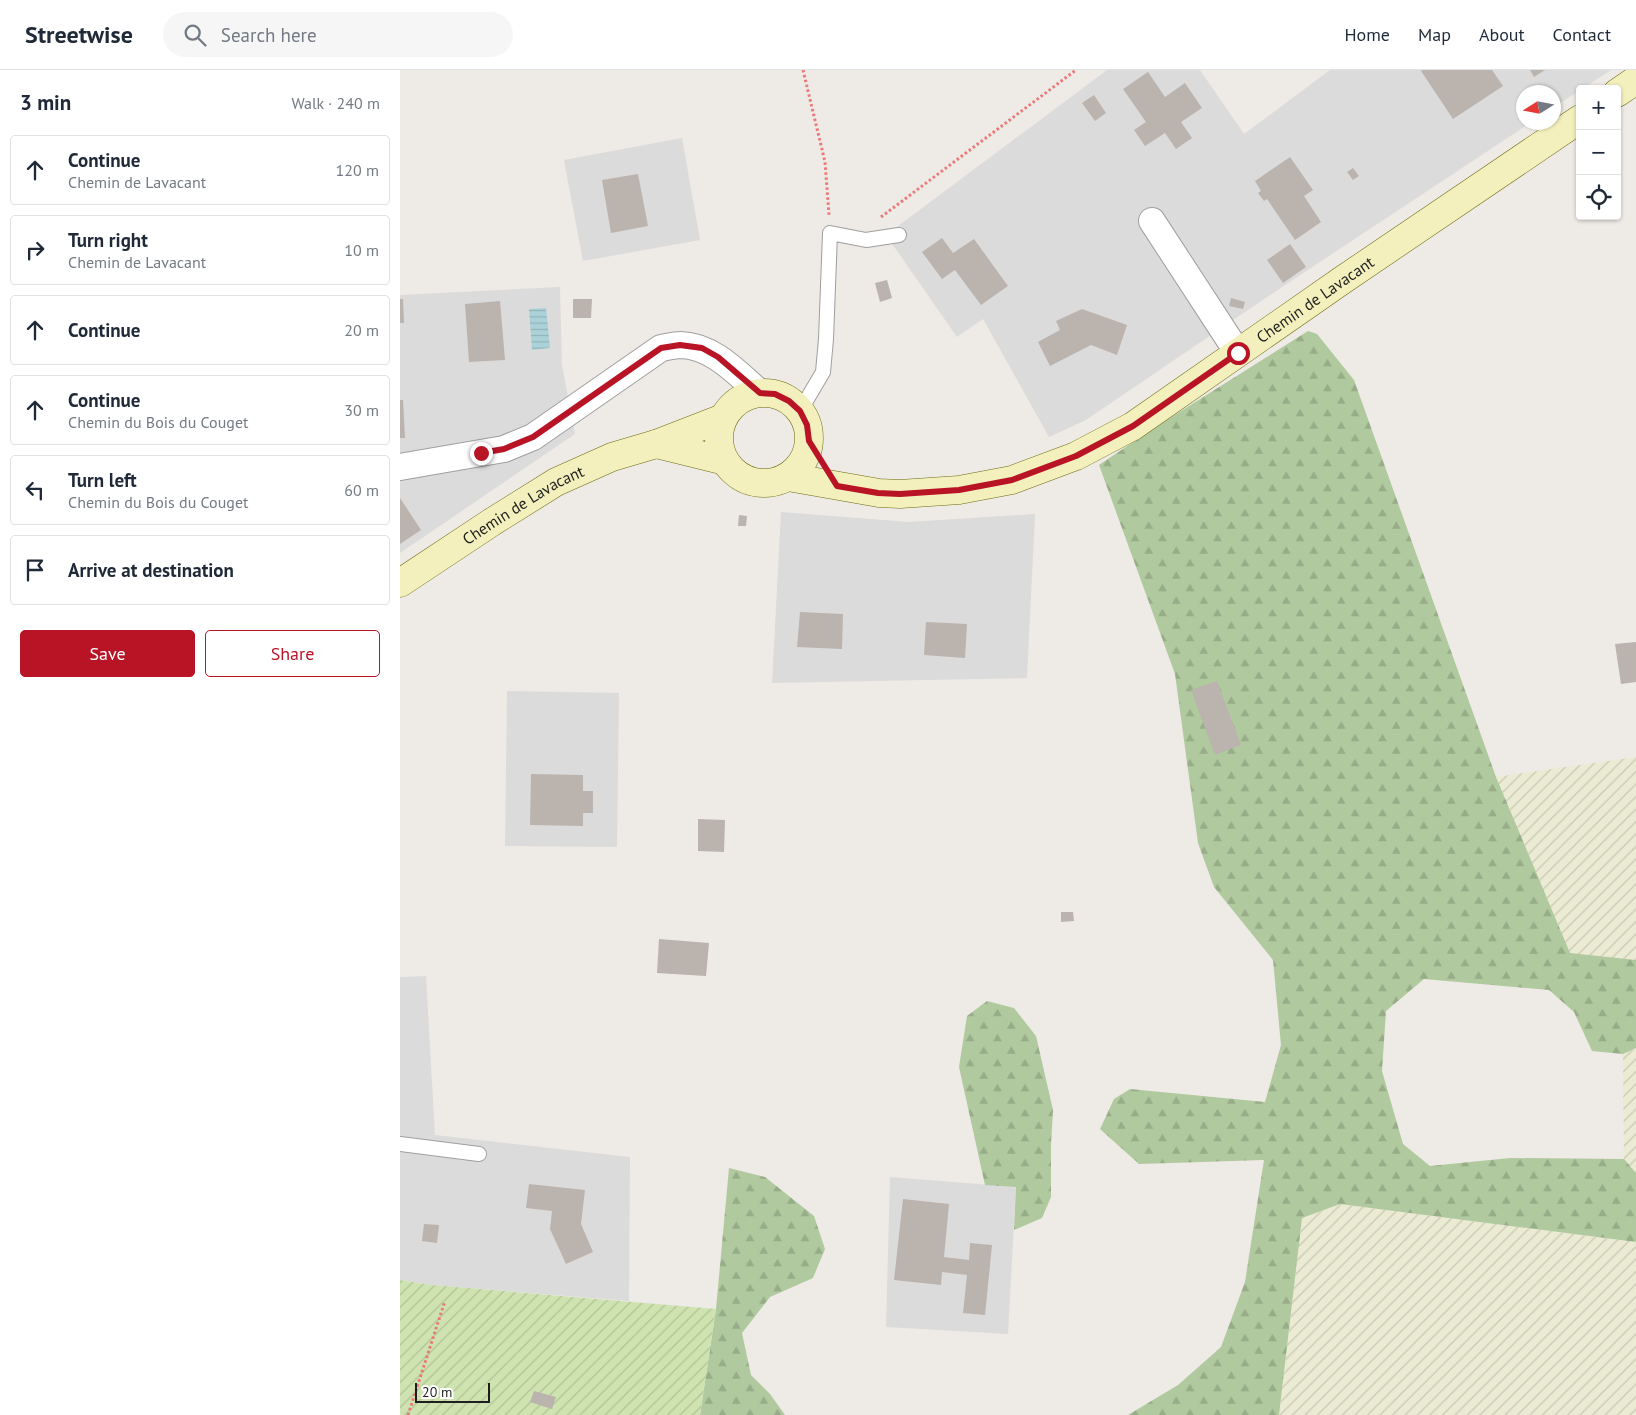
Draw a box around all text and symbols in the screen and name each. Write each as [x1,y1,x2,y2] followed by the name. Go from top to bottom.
[163,12,513,57] search box
[25,19,133,50] text: Streetwise
[181,21,209,49] icon: search
[221,23,317,47] text: Search here
[1344,23,1390,46] text: Home
[1418,23,1451,46] text: Map
[1479,23,1525,46] text: About
[1553,23,1611,46] text: Contact
[1516,85,1561,130] north arrow
[1576,85,1621,220] map controls
[1576,85,1621,130] button: +
[20,89,71,116] text: 3 min
[291,93,380,113] text: Walk · 240 m
[1576,130,1621,175] button: −
[68,148,140,172] text: Continue
[21,156,49,184] icon: ahead
[336,160,379,180] text: 120 m
[68,172,206,192] text: Chemin de Lavacant
[1576,175,1621,220] button: locate
[68,228,148,252] text: Turn right
[21,236,49,264] icon: right
[344,240,379,260] text: 10 m
[1252,251,1378,347] street label: Chemin de Lavacant
[68,252,206,272] text: Chemin de Lavacant
[21,316,49,344] icon: ahead
[68,318,140,342] text: Continue
[344,320,379,340] text: 20 m
[1227,342,1250,365] route start
[68,388,140,412] text: Continue
[21,396,49,424] icon: ahead
[344,400,379,420] text: 30 m
[68,412,248,432] text: Chemin du Bois du Couget
[470,442,493,465] route end
[459,461,587,549] street label: Chemin de Lavacant
[68,468,137,492] text: Turn left
[21,476,49,504] icon: left
[344,480,379,500] text: 60 m
[68,492,248,512] text: Chemin du Bois du Couget
[21,556,49,584] icon: arrive
[68,558,234,582] text: Arrive at destination
[20,630,195,677] button: Save
[205,630,380,677] button: Share
[415,1380,490,1403] scale bar
[422,1383,452,1401] text: 20 m

